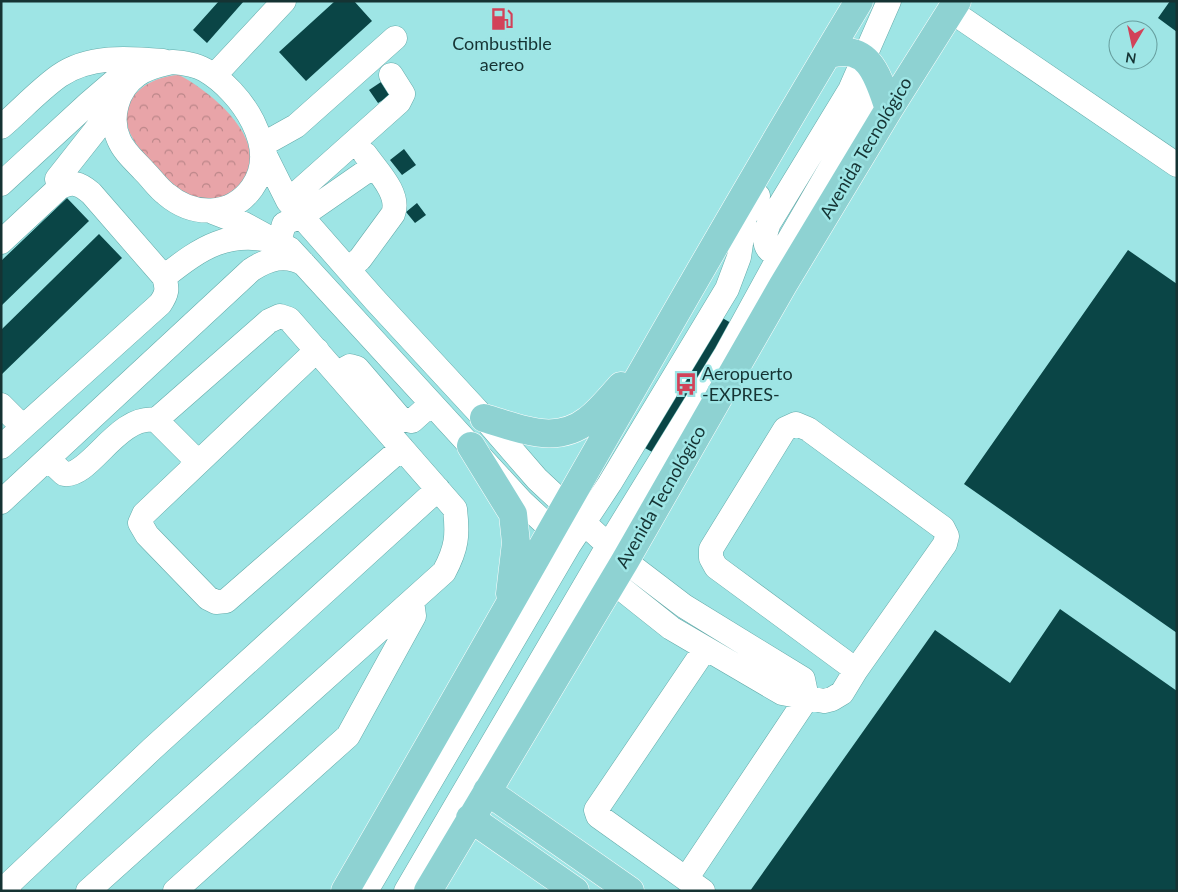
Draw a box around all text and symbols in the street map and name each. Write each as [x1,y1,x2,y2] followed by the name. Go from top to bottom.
[489,6,515,32] fuel station icon: Combustible aereo
[1108,20,1158,70] north arrow
[452,32,552,75] place label: Combustible aereo
[1124,49,1138,68] text: N
[814,73,916,222] street label: Avenida Tecnológico
[702,362,793,405] place label: Aeropuerto -EXPRES-
[673,371,699,397] bus stop icon: Aeropuerto -EXPRES-
[610,421,710,572] street label: Avenida Tecnológico

